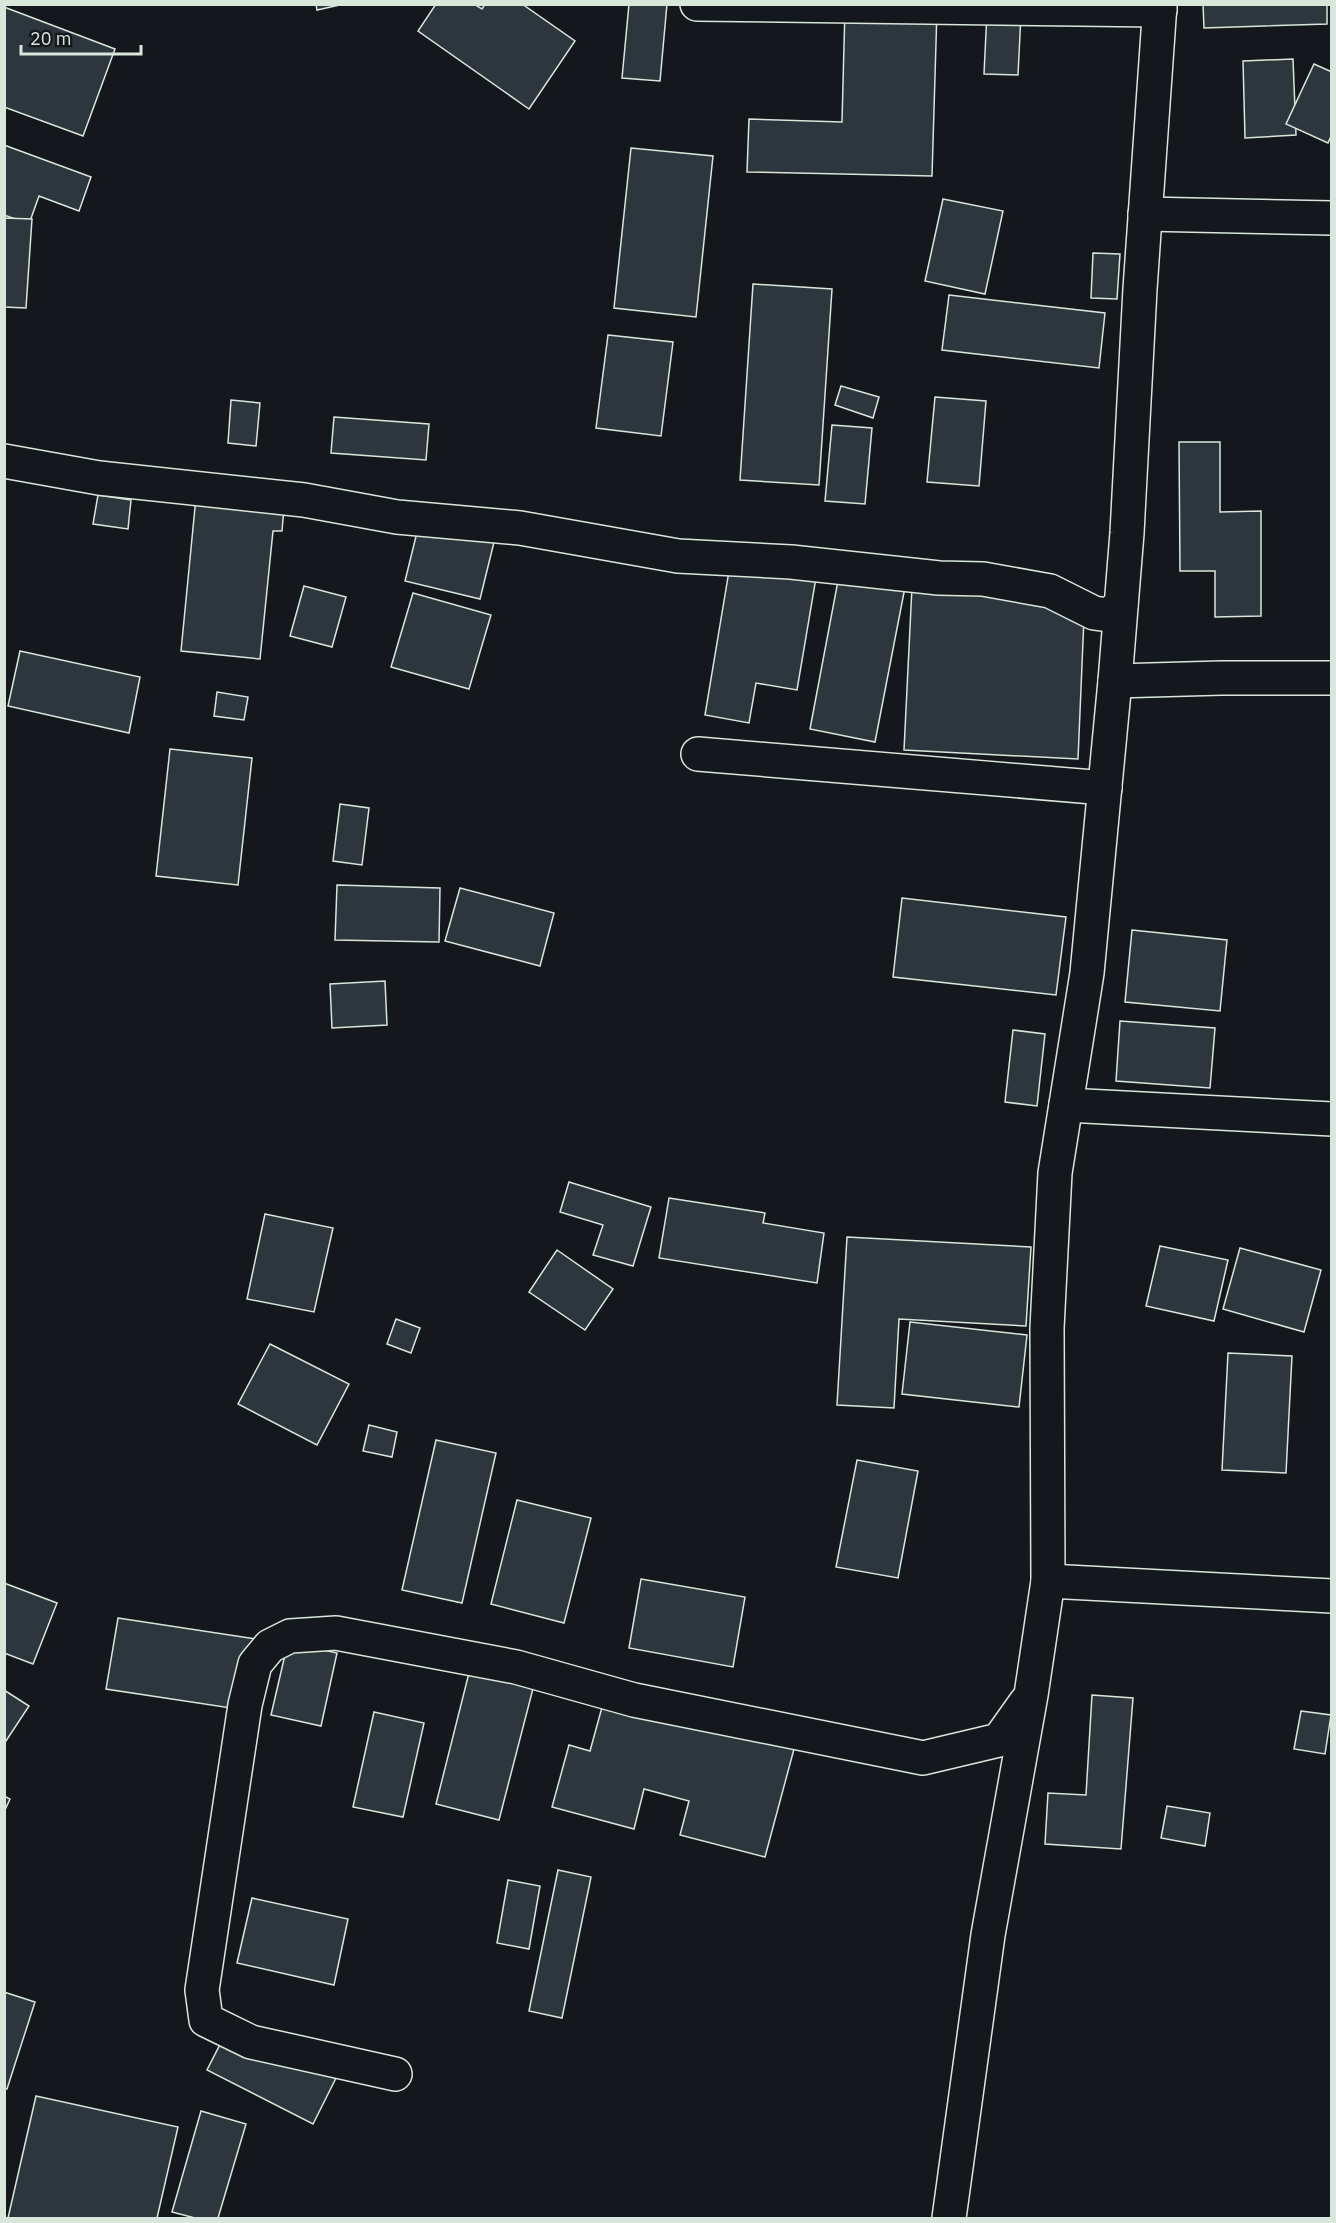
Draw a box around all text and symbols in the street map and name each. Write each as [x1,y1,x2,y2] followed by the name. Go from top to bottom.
[21,18,141,56] scale bar
[30,27,72,50] text: 20 m

